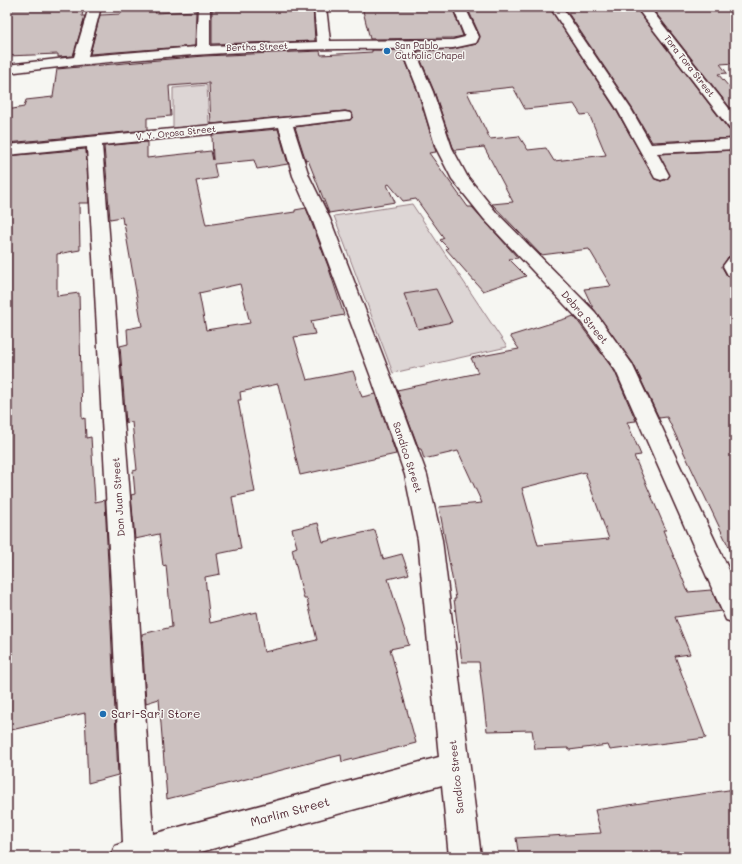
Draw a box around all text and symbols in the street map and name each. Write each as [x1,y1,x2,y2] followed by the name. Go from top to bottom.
[662,33,717,99] street label: Tora Tora Street
[226,40,288,53] street label: Bertha Street
[395,40,465,61] place label: San Pablo Catholic Chapel
[382,46,392,56] marker: San Pablo Catholic Chapel
[135,123,217,142] street label: V. Y. Orosa Street
[559,287,611,347] street label: Debra Street
[390,420,426,494] street label: Sandico Street
[108,457,128,537] street label: Don Juan Street
[111,705,200,721] place label: Sari-Sari Store
[98,709,108,719] marker: Sari-Sari Store
[445,740,467,814] street label: Sandico Street
[248,793,331,829] street label: Marlim Street

